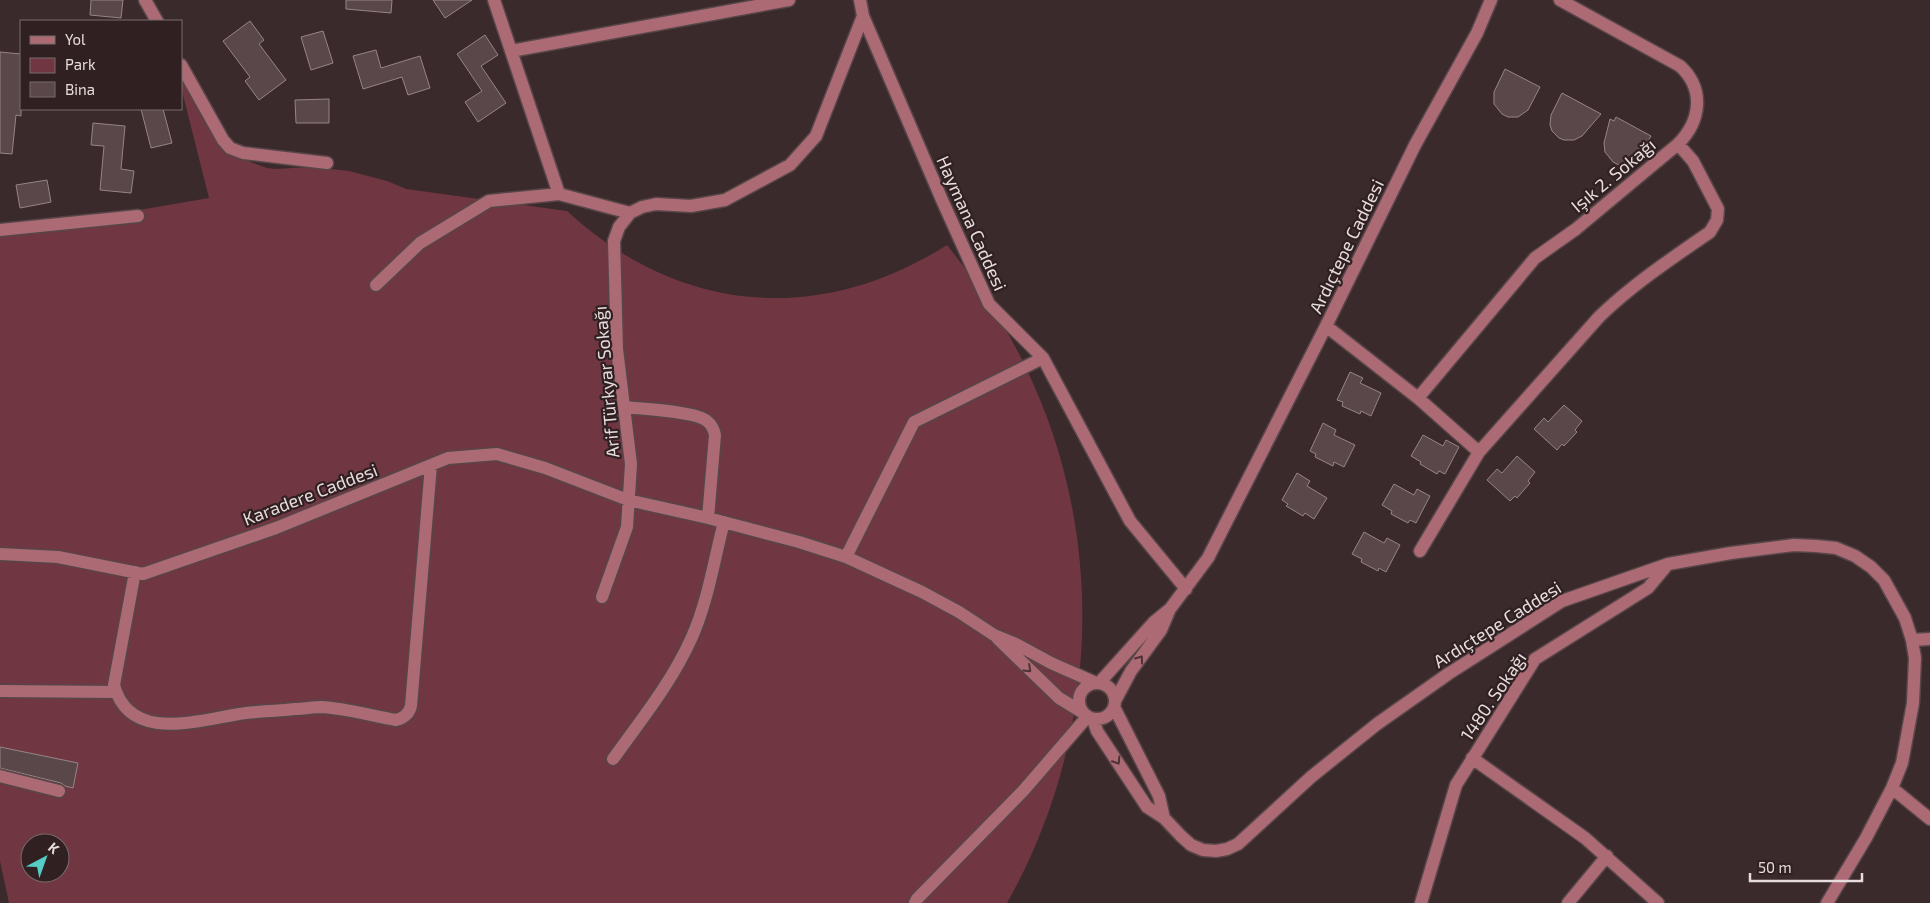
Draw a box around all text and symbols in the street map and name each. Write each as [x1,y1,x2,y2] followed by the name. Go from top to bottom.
[20,20,182,110] legend
[65,30,86,48] text: Yol
[65,55,96,73] text: Park
[65,80,95,98] text: Bina
[1566,133,1660,217] street label: Işık 2. Sokağı
[932,152,1012,294] street label: Haymana Caddesi
[1304,175,1389,317] street label: Ardıçtepe Caddesi
[588,305,624,459] street label: Arif Türkyar Sokağı
[240,458,380,530] street label: Karadere Caddesi
[1429,576,1565,673] street label: Ardıçtepe Caddesi
[1455,648,1531,744] street label: 1480. Sokağı
[1134,655,1143,665] one-way arrow
[1023,663,1032,672] one-way arrow
[1111,756,1120,765] one-way arrow
[20,833,70,883] north arrow
[45,838,63,857] text: K
[1750,850,1862,882] scale bar
[1758,858,1792,876] text: 50 m

